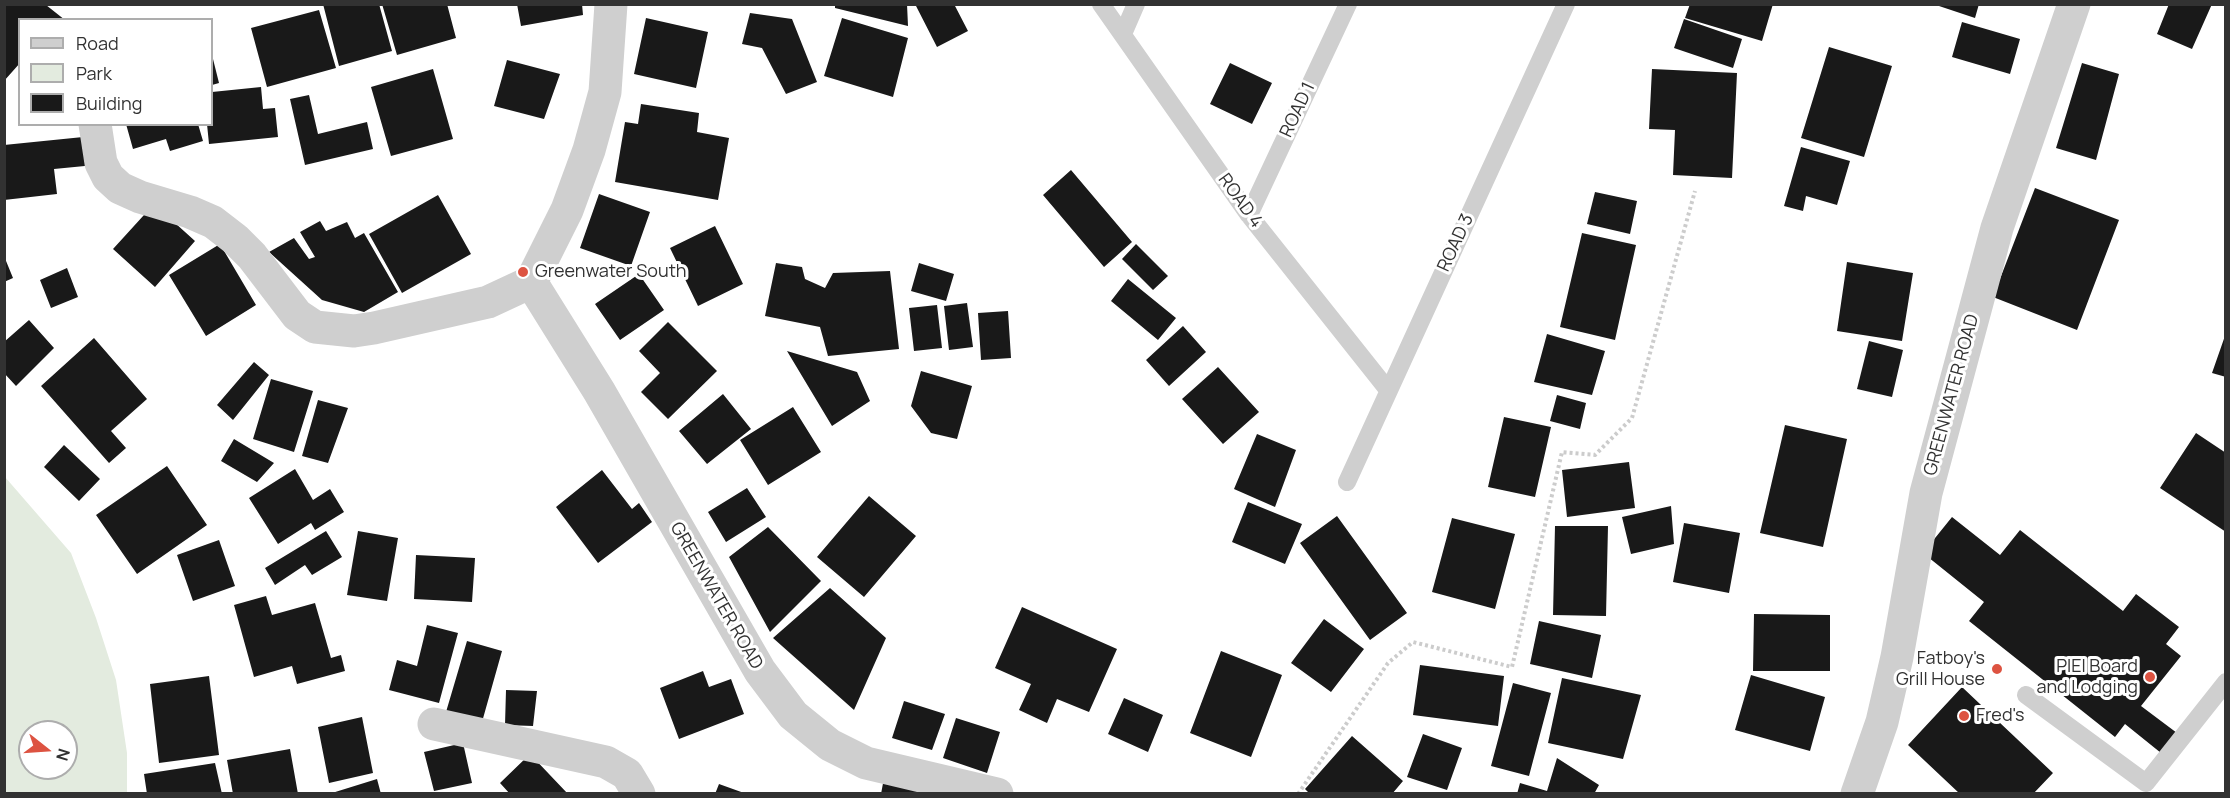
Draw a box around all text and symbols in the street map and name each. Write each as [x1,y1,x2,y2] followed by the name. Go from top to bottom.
[18,18,213,126] legend
[76,31,119,55] text: Road
[76,61,112,85] text: Park
[1276,79,1320,141] street label: ROAD 1
[76,91,142,115] text: Building
[1213,170,1267,232] street label: ROAD 4
[1433,211,1479,275] street label: ROAD 3
[535,261,687,283] place label: Greenwater South
[516,265,530,279] marker: Greenwater South
[1920,312,1984,478] street label: GREENWATER ROAD
[665,519,767,673] street label: GREENWATER ROAD
[1896,648,1985,690] place label: Fatboy's Grill House
[2036,656,2138,698] place label: PIEI Board and Lodging
[1990,662,2004,676] marker: Fatboy's Grill House
[2143,670,2157,684] marker: PIEI Board and Lodging
[1976,705,2024,727] place label: Fred's
[1957,709,1971,723] marker: Fred's
[18,720,78,780] north arrow
[51,746,76,763] text: N

